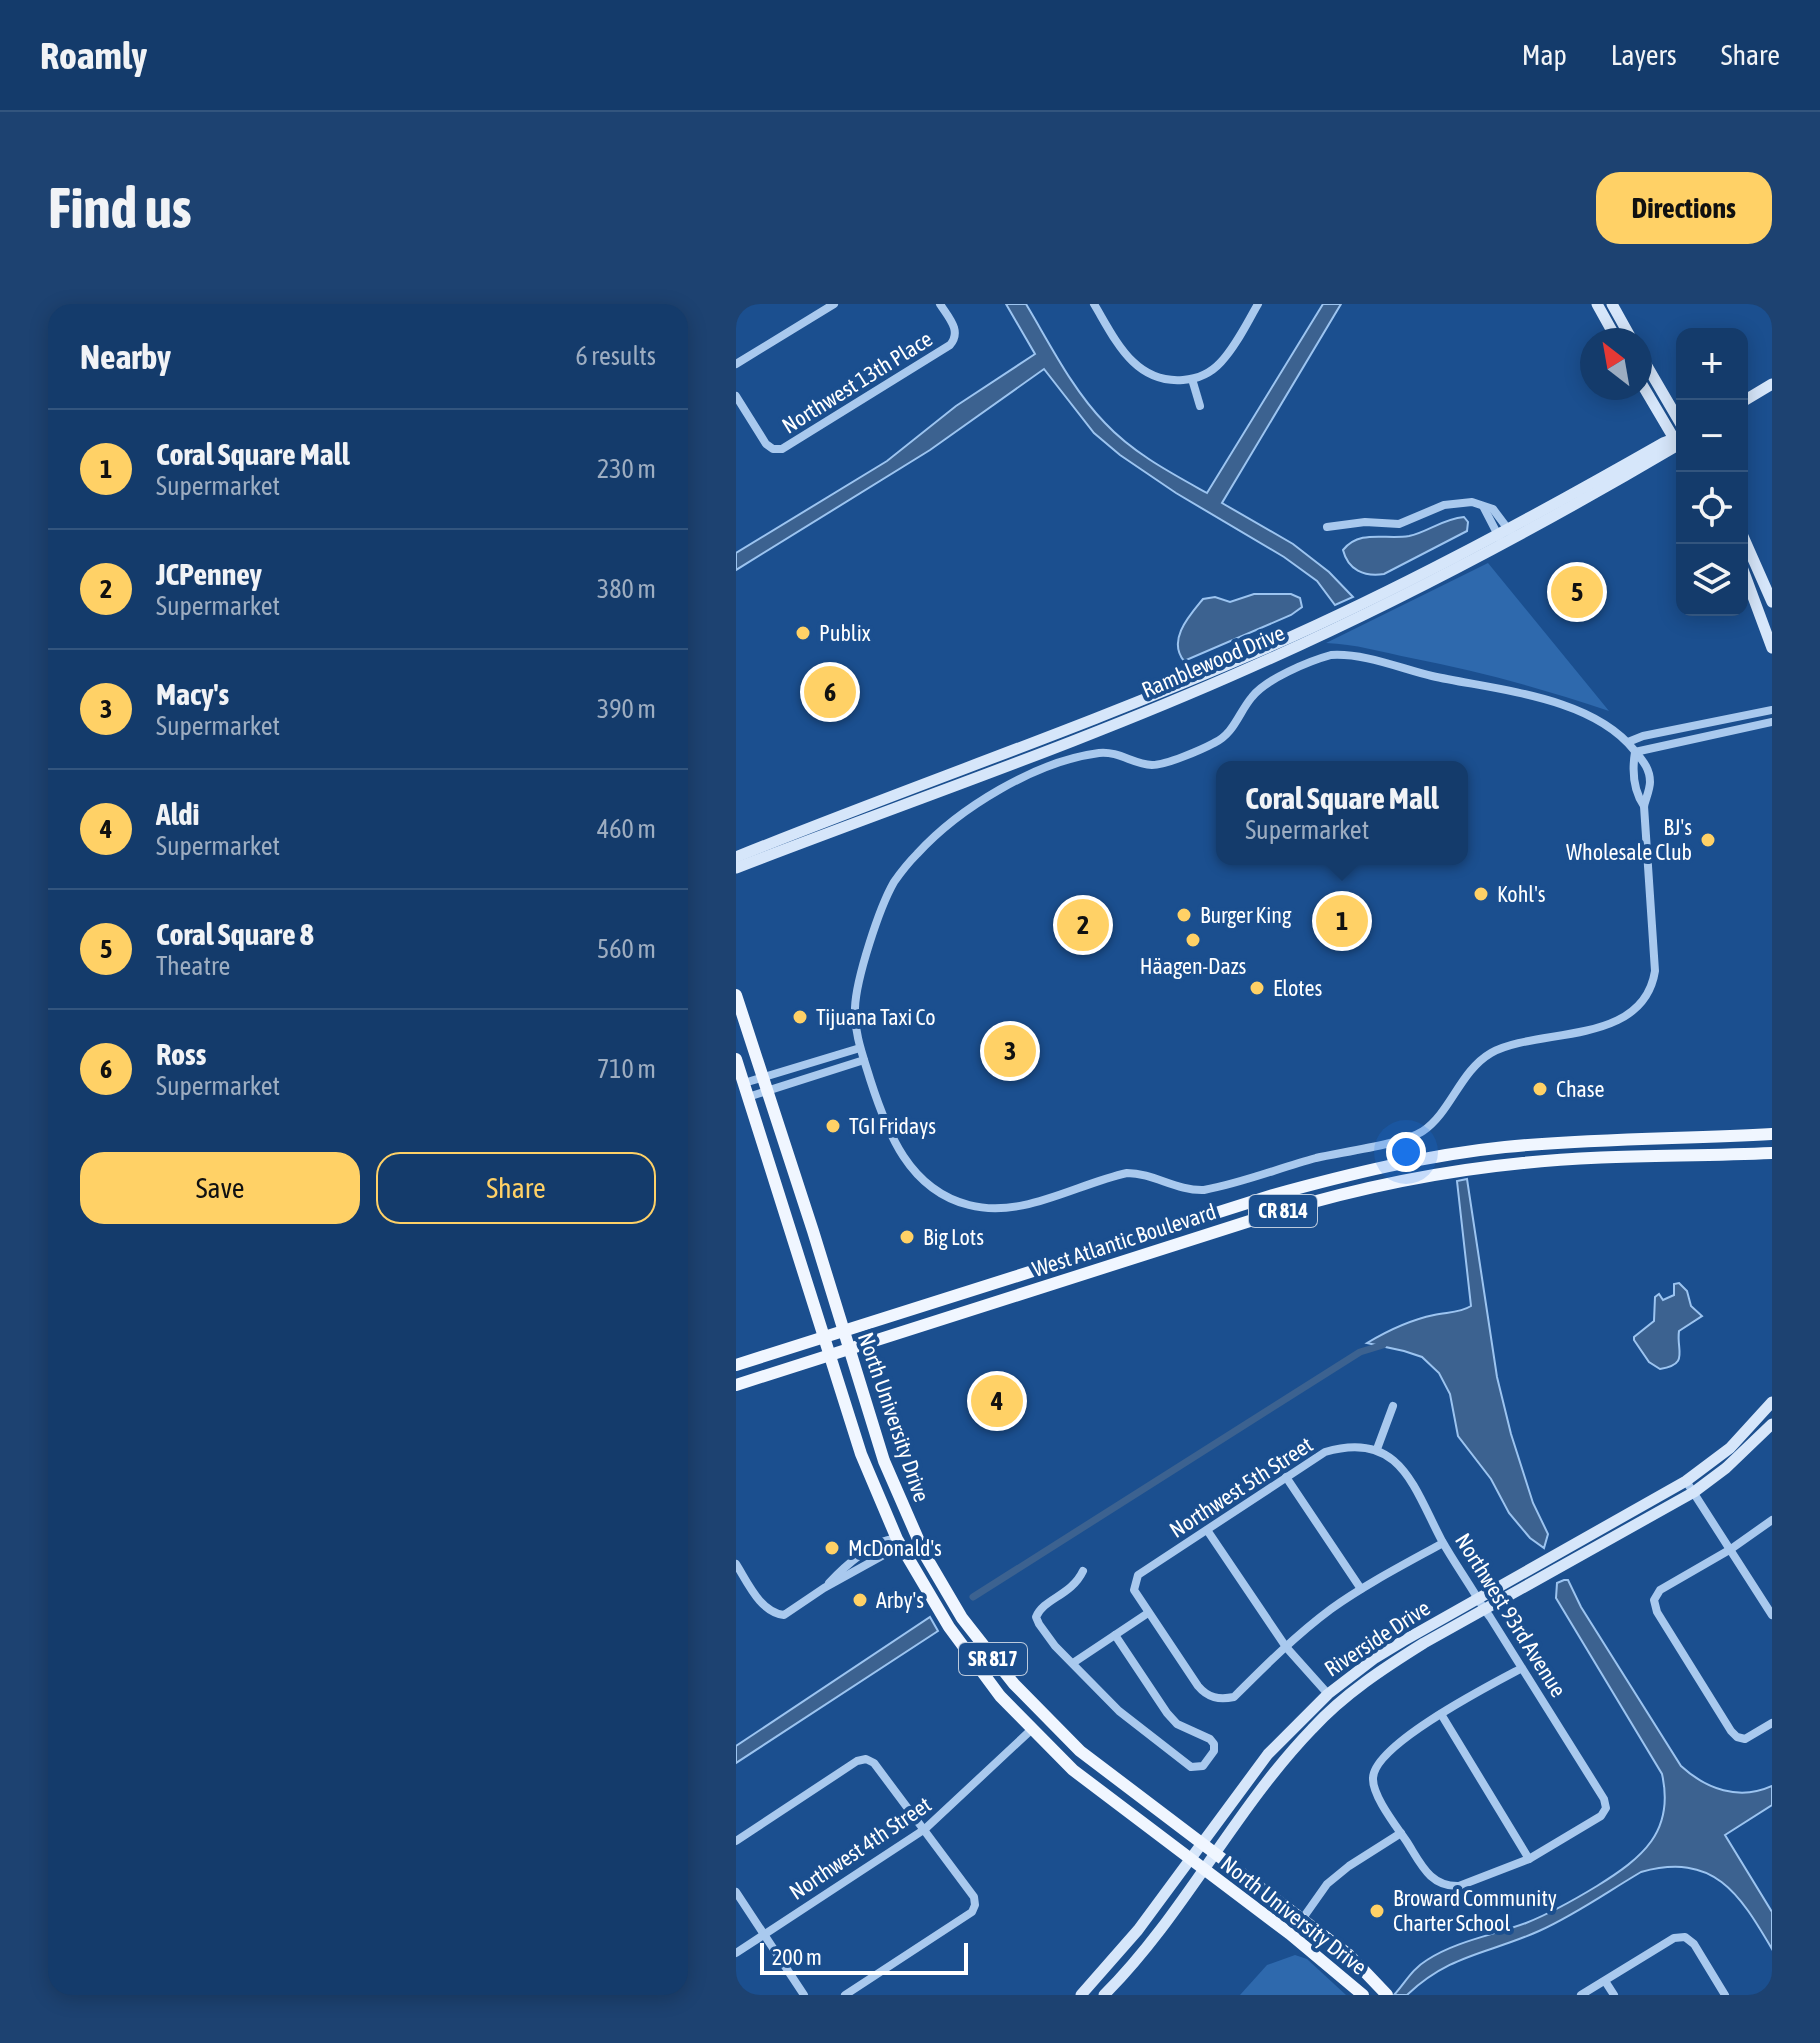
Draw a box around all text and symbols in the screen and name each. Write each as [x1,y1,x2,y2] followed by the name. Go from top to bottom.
[40,34,147,77] text: Roamly
[1522,39,1567,71] text: Map
[1611,39,1677,71] text: Layers
[1721,39,1780,71] text: Share
[1596,172,1772,244] button: Directions
[48,176,192,240] text: Find us
[777,325,937,439] street label: Northwest 13th Place
[1580,328,1652,400] north arrow
[1676,328,1748,616] map controls
[1676,328,1748,400] button: +
[80,337,171,376] text: Nearby
[575,341,656,371] text: 6 results
[1676,400,1748,472] button: −
[156,437,350,471] text: Coral Square Mall
[100,454,112,484] text: 1
[597,454,656,484] text: 230 m
[156,471,280,501] text: Supermarket
[1676,472,1748,544] button: locate
[1676,544,1748,616] button: layers
[156,557,262,591] text: JCPenney
[1551,562,1603,622] pin: 5
[100,574,112,604] text: 2
[597,574,656,604] text: 380 m
[156,591,280,621] text: Supermarket
[1138,619,1288,703] street label: Ramblewood Drive
[819,620,871,646] place label: Publix
[794,624,812,642] marker: Publix
[804,662,856,722] pin: 6
[156,677,229,711] text: Macy's
[100,694,112,724] text: 3
[597,694,656,724] text: 390 m
[156,711,280,741] text: Supermarket
[1216,761,1468,865] popup
[1245,781,1439,815] text: Coral Square Mall
[156,797,199,831] text: Aldi
[100,814,112,844] text: 4
[597,814,656,844] text: 460 m
[1566,814,1692,865] place label: BJ's Wholesale Club
[1245,815,1369,845] text: Supermarket
[156,831,280,861] text: Supermarket
[1699,831,1717,849] marker: BJ's Wholesale Club
[1497,881,1546,907] place label: Kohl's
[1472,885,1490,903] marker: Kohl's
[1316,891,1368,951] pin: 1
[1057,895,1109,955] pin: 2
[1200,902,1292,928] place label: Burger King
[1175,906,1193,924] marker: Burger King
[156,917,314,951] text: Coral Square 8
[1184,931,1202,949] marker: Häagen-Dazs
[100,934,112,964] text: 5
[597,934,656,964] text: 560 m
[156,951,230,981] text: Theatre
[1140,953,1247,979] place label: Häagen-Dazs
[1273,975,1322,1001] place label: Elotes
[1248,979,1266,997] marker: Elotes
[816,1004,936,1030] place label: Tijuana Taxi Co
[791,1008,809,1026] marker: Tijuana Taxi Co
[984,1021,1036,1081] pin: 3
[156,1037,206,1071] text: Ross
[100,1054,112,1084] text: 6
[597,1054,656,1084] text: 710 m
[156,1071,280,1101] text: Supermarket
[1556,1076,1605,1102] place label: Chase
[1531,1080,1549,1098] marker: Chase
[849,1113,936,1139] place label: TGI Fridays
[824,1117,842,1135] marker: TGI Fridays
[1386,1132,1426,1172] your location
[80,1152,360,1224] button: Save
[376,1152,656,1224] button: Share
[1249,1195,1317,1227] road number: CR 814
[1029,1198,1219,1282] street label: West Atlantic Boulevard
[923,1224,984,1250] place label: Big Lots
[898,1228,916,1246] marker: Big Lots
[853,1329,935,1505] street label: North University Drive
[971,1371,1023,1431] pin: 4
[1165,1431,1317,1543] street label: Northwest 5th Street
[1450,1528,1572,1702] street label: Northwest 93rd Avenue
[848,1535,942,1561] place label: McDonald's
[823,1539,841,1557] marker: McDonald's
[876,1587,924,1613] place label: Arby's
[851,1591,869,1609] marker: Arby's
[1319,1594,1435,1682] street label: Riverside Drive
[959,1643,1027,1675] road number: SR 817
[784,1791,936,1905] street label: Northwest 4th Street
[1216,1850,1372,1980] street label: North University Drive
[1393,1885,1557,1936] place label: Broward Community Charter School
[1368,1902,1386,1920] marker: Broward Community Charter School
[760,1939,968,1975] scale bar
[772,1944,822,1970] text: 200 m

